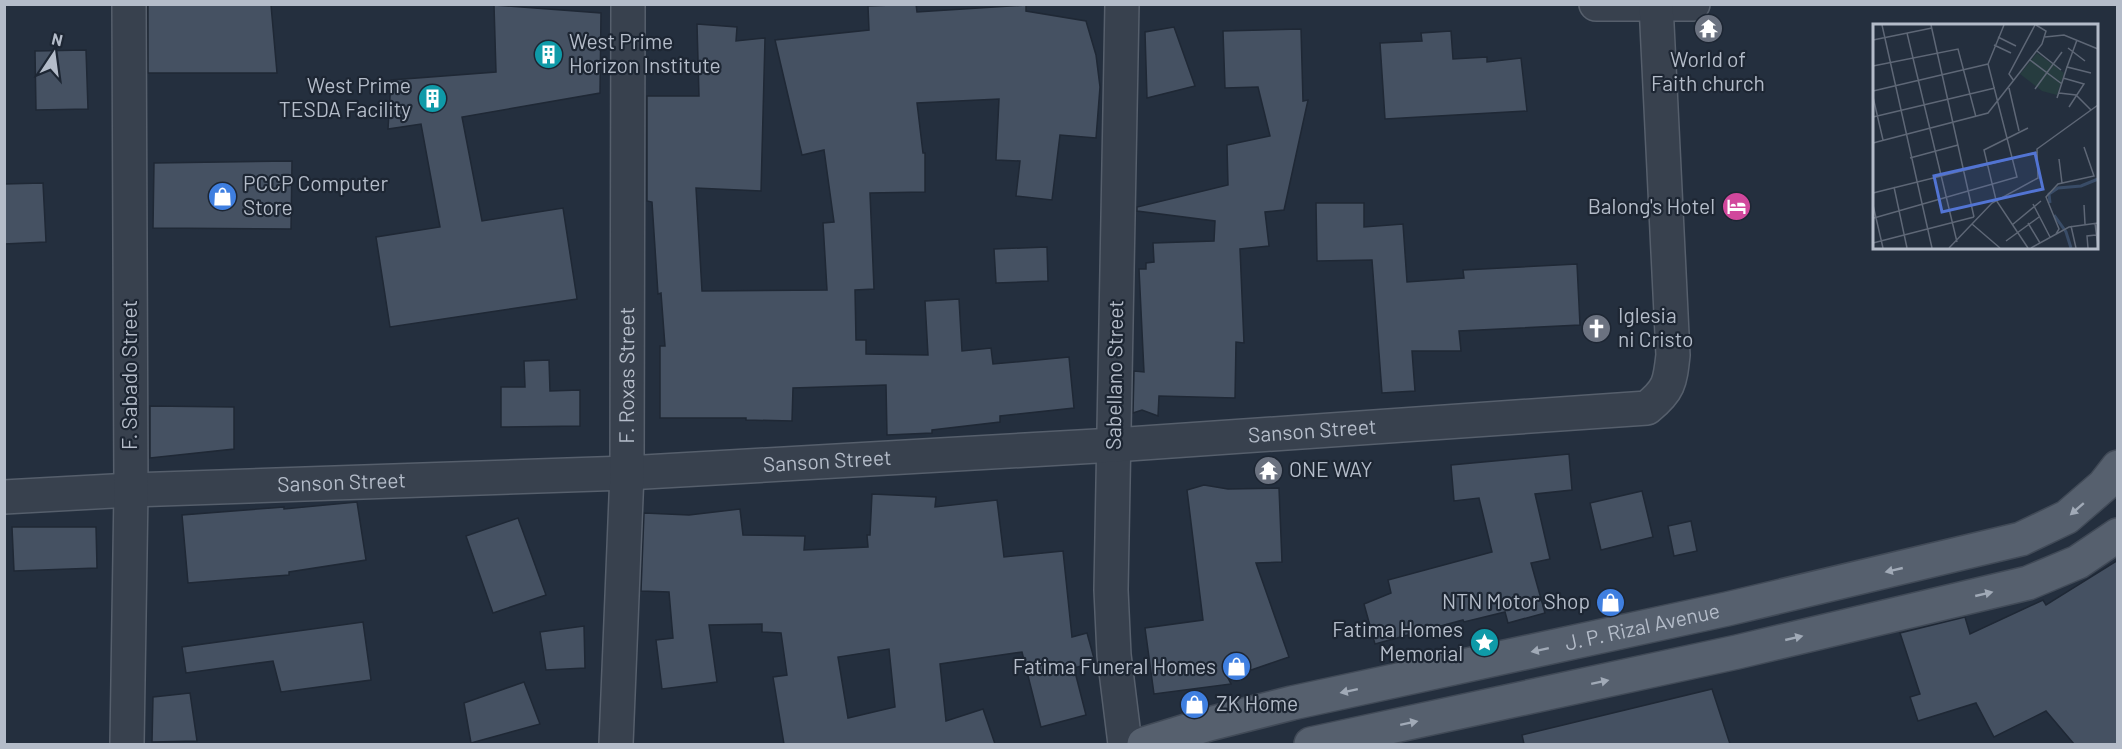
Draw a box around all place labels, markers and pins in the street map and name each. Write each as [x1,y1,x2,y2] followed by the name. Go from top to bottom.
[1692,13,1724,45] temple icon: World of Faith church
[569,28,721,77] place label: West Prime Horizon Institute
[532,38,564,70] building icon: West Prime Horizon Institute
[1651,46,1765,95] place label: World of Faith church
[279,72,411,121] place label: West Prime TESDA Facility
[416,82,448,114] building icon: West Prime TESDA Facility
[243,170,388,219] place label: PCCP Computer Store
[206,180,238,212] shop icon: PCCP Computer Store
[1720,191,1752,223] hotel icon: Balong's Hotel
[1588,193,1715,218] place label: Balong's Hotel
[1618,302,1693,351] place label: Iglesia ni Cristo
[1581,312,1613,344] church icon: Iglesia ni Cristo
[1252,454,1284,486] temple icon: ONE WAY
[1289,456,1373,481] place label: ONE WAY
[1595,586,1627,618] shop icon: NTN Motor Shop
[1442,588,1590,613] place label: NTN Motor Shop
[1332,616,1463,665] place label: Fatima Homes Memorial
[1468,626,1500,658] place icon: Fatima Homes Memorial
[1221,651,1253,683] shop icon: Fatima Funeral Homes
[1013,653,1216,678] place label: Fatima Funeral Homes
[1179,688,1211,720] shop icon: ZK Home
[1216,690,1298,715] place label: ZK Home

